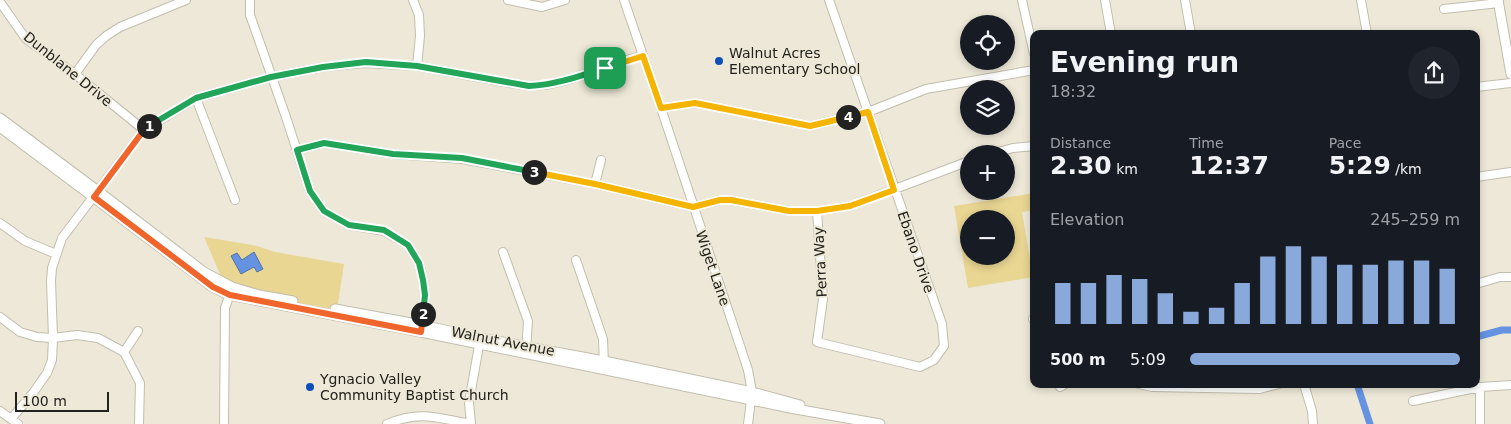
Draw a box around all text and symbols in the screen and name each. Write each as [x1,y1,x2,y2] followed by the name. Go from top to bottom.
[960,15,1015,265] map controls
[960,15,1015,70] button: locate
[21,28,115,110] street label: Dunblane Drive
[729,45,861,77] place label: Walnut Acres Elementary School
[1050,46,1239,79] text: Evening run
[584,47,626,89] pin
[1408,47,1460,99] button: share
[591,54,619,82] icon: arrive
[713,55,725,67] marker: Walnut Acres Elementary School
[960,80,1015,135] button: layers
[1050,82,1096,101] text: 18:32
[836,104,860,130] pin: 4
[844,109,853,125] text: 4
[136,114,162,138] pin: 1
[145,118,154,134] text: 1
[1050,135,1111,151] text: Distance
[1189,135,1224,151] text: Time
[1329,135,1361,151] text: Pace
[960,145,1015,200] button: +
[1050,151,1112,180] text: 2.30
[1189,151,1269,180] text: 12:37
[1329,151,1391,180] text: 5:29
[522,160,546,184] pin: 3
[1112,161,1138,177] text: km
[1391,161,1422,177] text: /km
[530,164,539,180] text: 3
[895,209,937,295] street label: Ebano Drive
[960,210,1015,265] button: −
[1050,210,1124,229] text: Elevation
[1370,210,1460,229] text: 245–259 m
[810,226,830,298] street label: Perra Way
[693,228,733,308] street label: Wiget Lane
[410,302,436,326] pin: 2
[419,306,428,322] text: 2
[450,323,556,359] street label: Walnut Avenue
[1050,350,1106,369] text: 500 m
[1130,350,1166,369] text: 5:09
[319,371,509,403] place label: Ygnacio Valley Community Baptist Church
[304,381,316,393] marker: Ygnacio Valley Community Baptist Church
[15,389,109,412] scale bar
[22,393,67,409] text: 100 m

